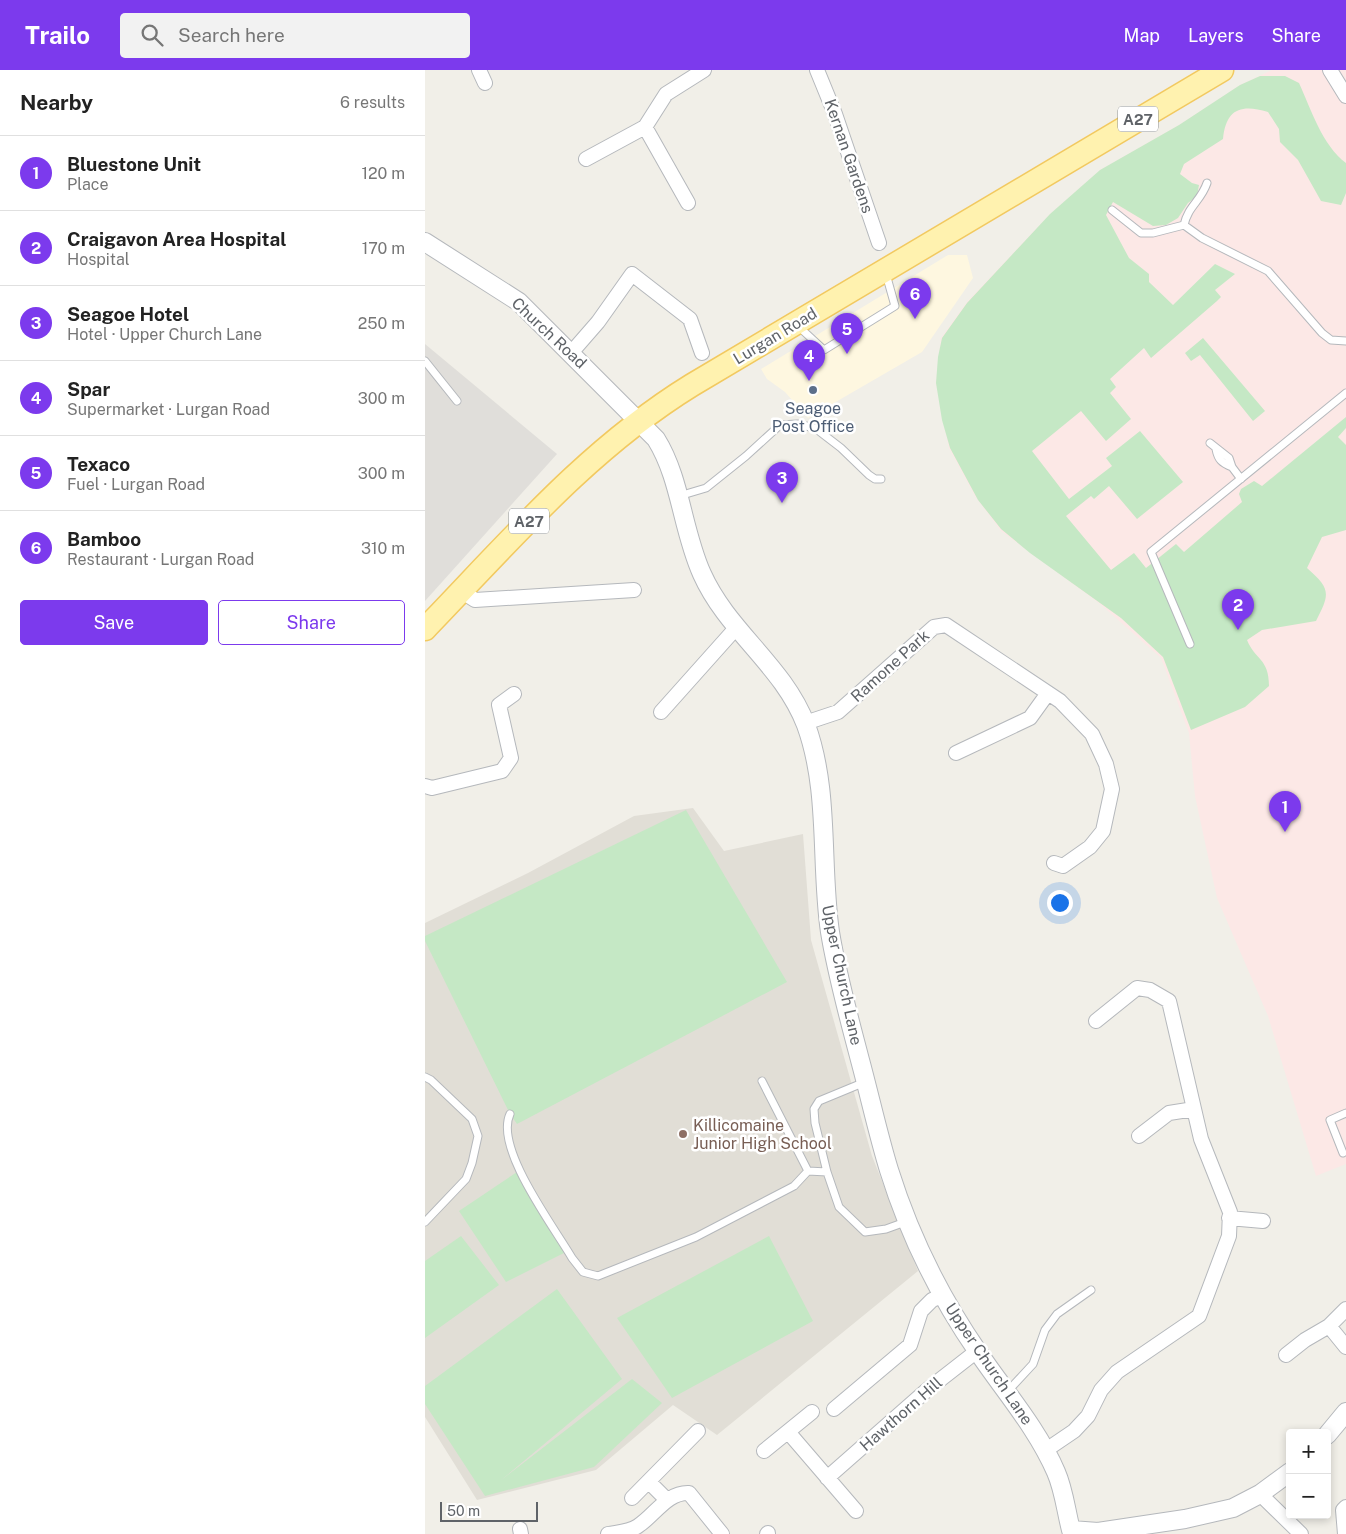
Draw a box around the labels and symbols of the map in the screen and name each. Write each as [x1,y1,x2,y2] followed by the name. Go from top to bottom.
[821,96,877,216] street label: Kernan Gardens
[1118,106,1158,132] road number: A27
[899,278,931,319] pin: 6
[508,294,590,372] street label: Church Road
[730,304,820,368] street label: Lurgan Road
[831,313,863,354] pin: 5
[793,340,825,381] pin: 4
[807,384,819,396] marker: Seagoe Post Office
[772,399,854,436] place label: Seagoe Post Office
[766,462,798,503] pin: 3
[509,508,549,534] road number: A27
[1222,589,1254,630] pin: 2
[847,626,933,706] street label: Ramone Park
[1269,791,1301,832] pin: 1
[1047,890,1073,916] your location
[818,903,866,1047] street label: Upper Church Lane
[693,1116,832,1153] place label: Killicomaine Junior High School
[677,1128,689,1140] marker: Killicomaine Junior High School
[941,1299,1037,1429] street label: Upper Church Lane
[856,1373,946,1455] street label: Hawthorn Hill
[440,1499,537,1522] scale bar

